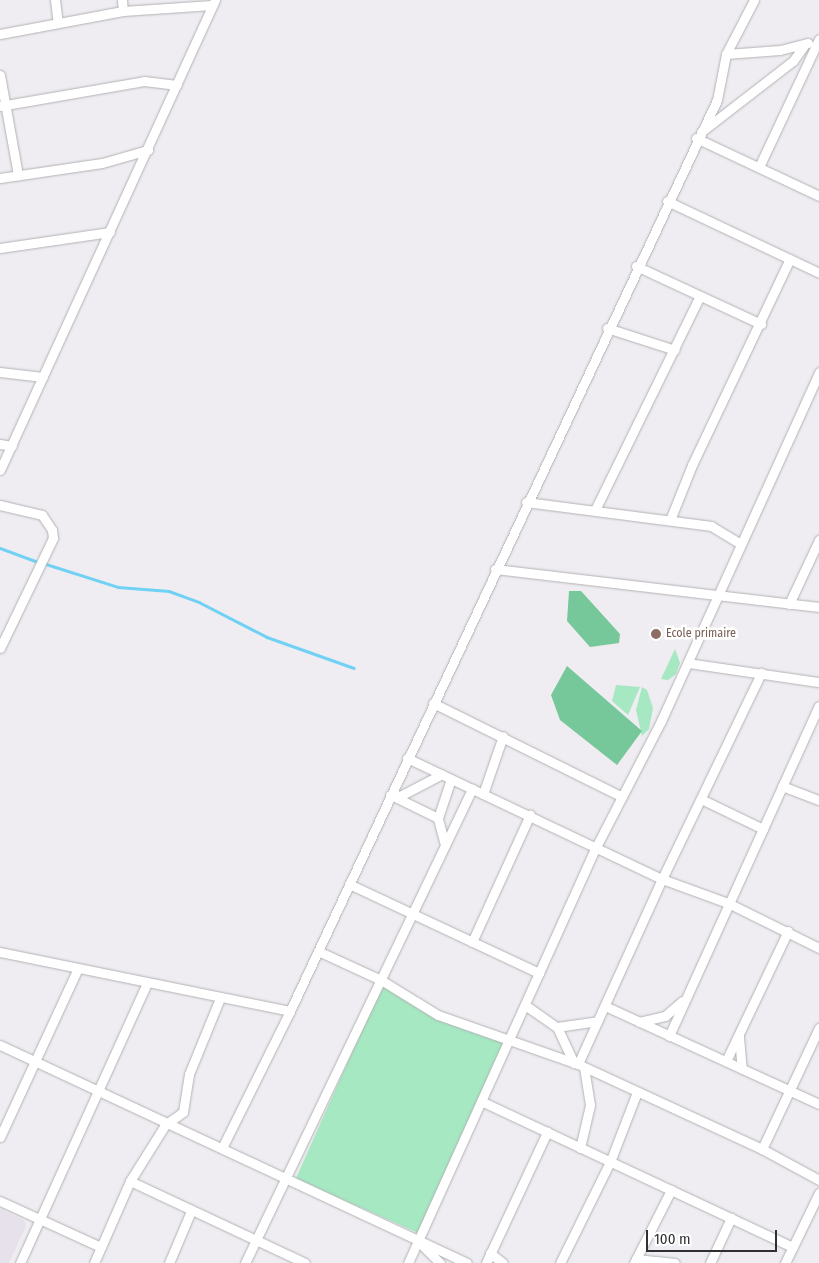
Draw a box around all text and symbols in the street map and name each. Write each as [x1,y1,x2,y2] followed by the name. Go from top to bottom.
[666,627,736,641] place label: Ecole primaire
[650,628,662,640] marker: Ecole primaire
[649,1220,780,1252] scale bar
[654,1230,691,1248] text: 100 m

